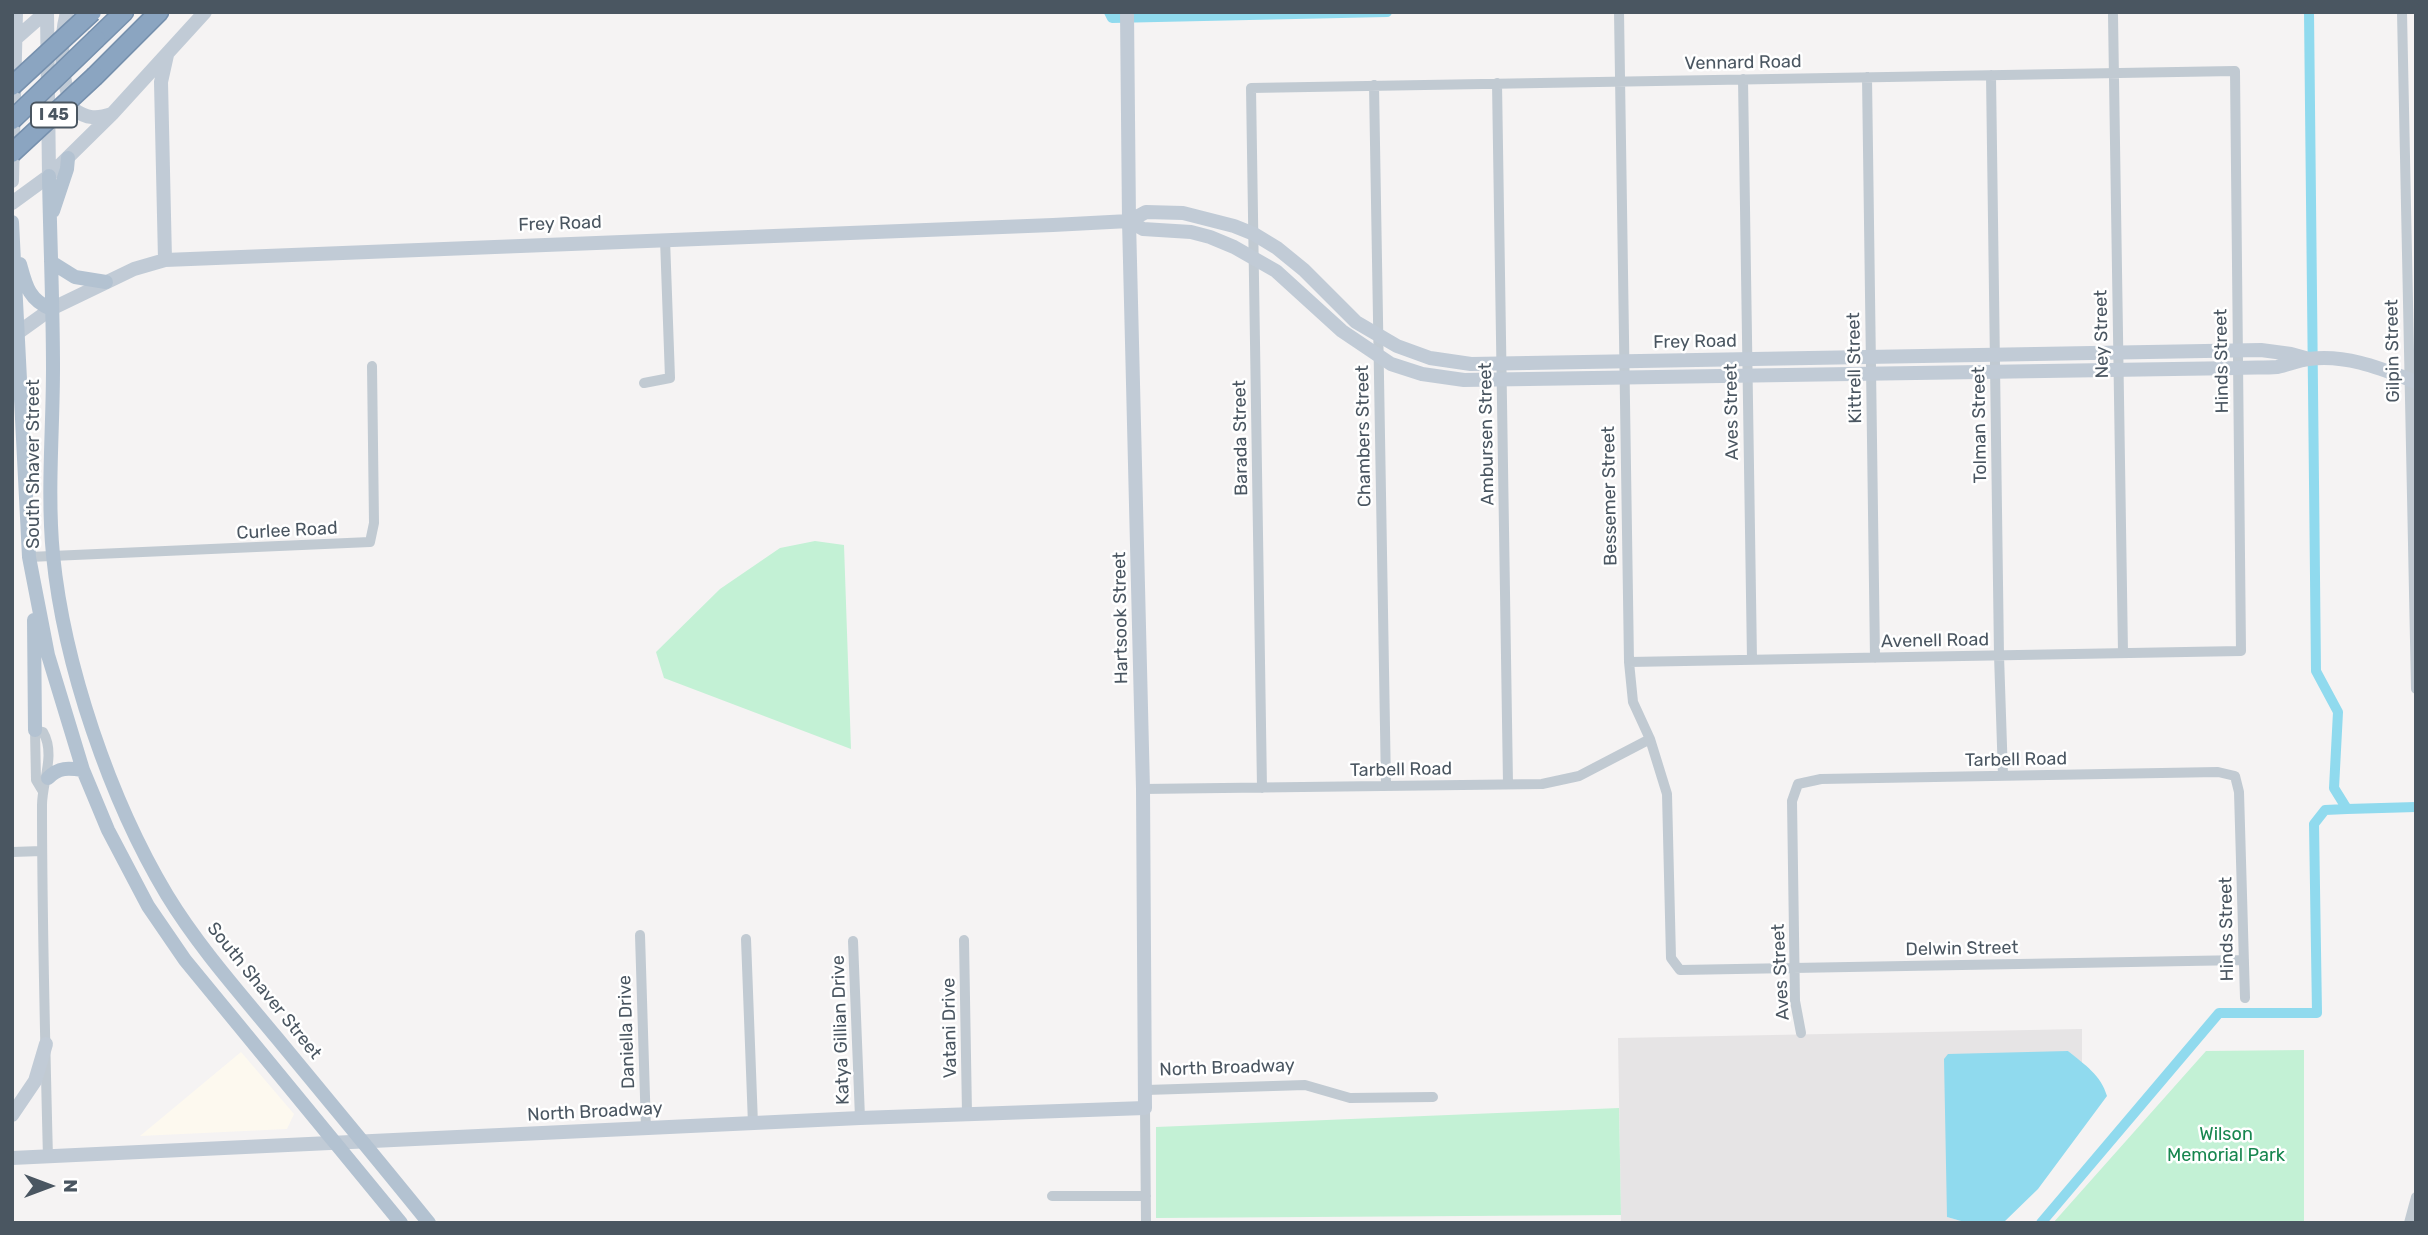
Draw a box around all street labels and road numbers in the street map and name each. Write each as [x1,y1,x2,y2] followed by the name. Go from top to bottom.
[1684,51,1802,75] street label: Vennard Road
[31,102,77,127] road number: I 45
[518,212,602,236] street label: Frey Road
[2090,290,2114,378] street label: Ney Street
[2381,299,2405,403] street label: Gilpin Street
[2210,309,2234,413] street label: Hinds Street
[1843,312,1867,424] street label: Kittrell Street
[1653,330,1737,354] street label: Frey Road
[1475,362,1499,506] street label: Ambursen Street
[1720,363,1744,461] street label: Aves Street
[1352,365,1376,507] street label: Chambers Street
[1968,366,1992,484] street label: Tolman Street
[23,379,45,549] street label: South Shaver Street
[1229,380,1253,496] street label: Barada Street
[1598,426,1622,566] street label: Bessemer Street
[236,518,338,544] street label: Curlee Road
[1109,552,1133,684] street label: Hartsook Street
[1881,629,1989,653] street label: Avenell Road
[1965,748,2067,772] street label: Tarbell Road
[1350,758,1452,782] street label: Tarbell Road
[2215,877,2239,981] street label: Hinds Street
[202,918,326,1064] street label: South Shaver Street
[1768,923,1794,1021] street label: Aves Street
[1905,937,2019,961] street label: Delwin Street
[828,955,854,1105] street label: Katya Gillian Drive
[614,975,640,1089] street label: Daniella Drive
[938,978,962,1078] street label: Vatani Drive
[1159,1055,1295,1081] street label: North Broadway
[527,1098,663,1126] street label: North Broadway

